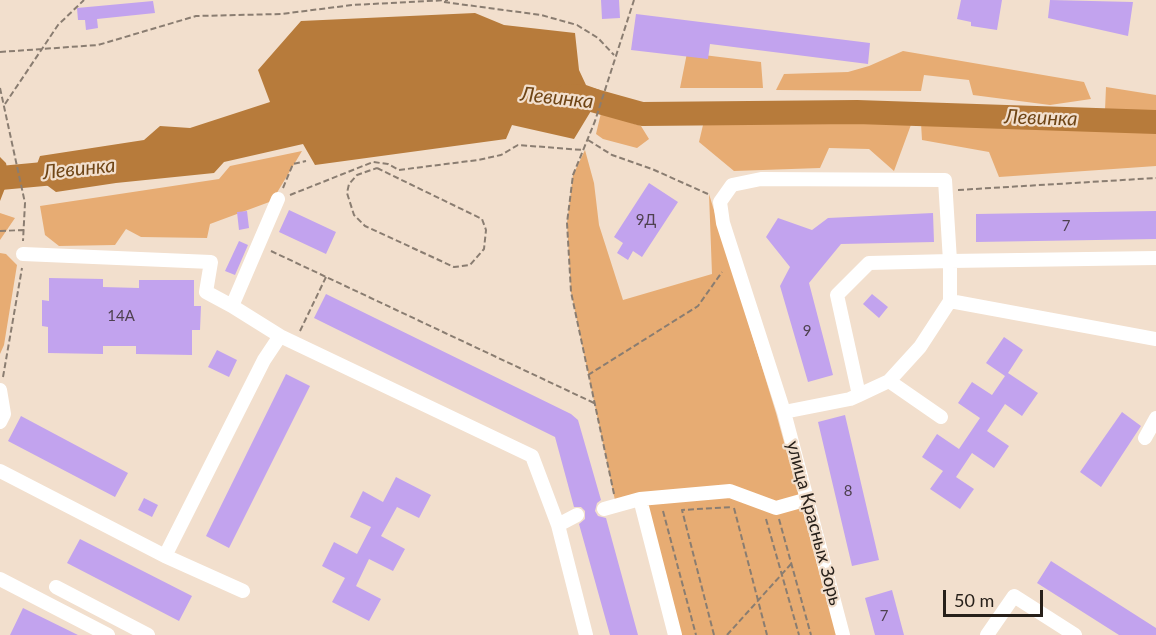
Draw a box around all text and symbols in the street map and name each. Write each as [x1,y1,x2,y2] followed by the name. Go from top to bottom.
[519,82,595,114] water label: Левинка
[1004,105,1078,131] water label: Левинка
[41,153,117,185] water label: Левинка
[636,211,656,229] house number: 9Д
[1062,217,1070,235] house number: 7
[107,307,135,325] house number: 14А
[803,322,811,340] house number: 9
[782,439,846,607] street label: улица Красных Зорь
[844,482,852,500] house number: 8
[946,578,1046,616] scale bar
[954,589,994,611] text: 50 m
[880,607,888,625] house number: 7

